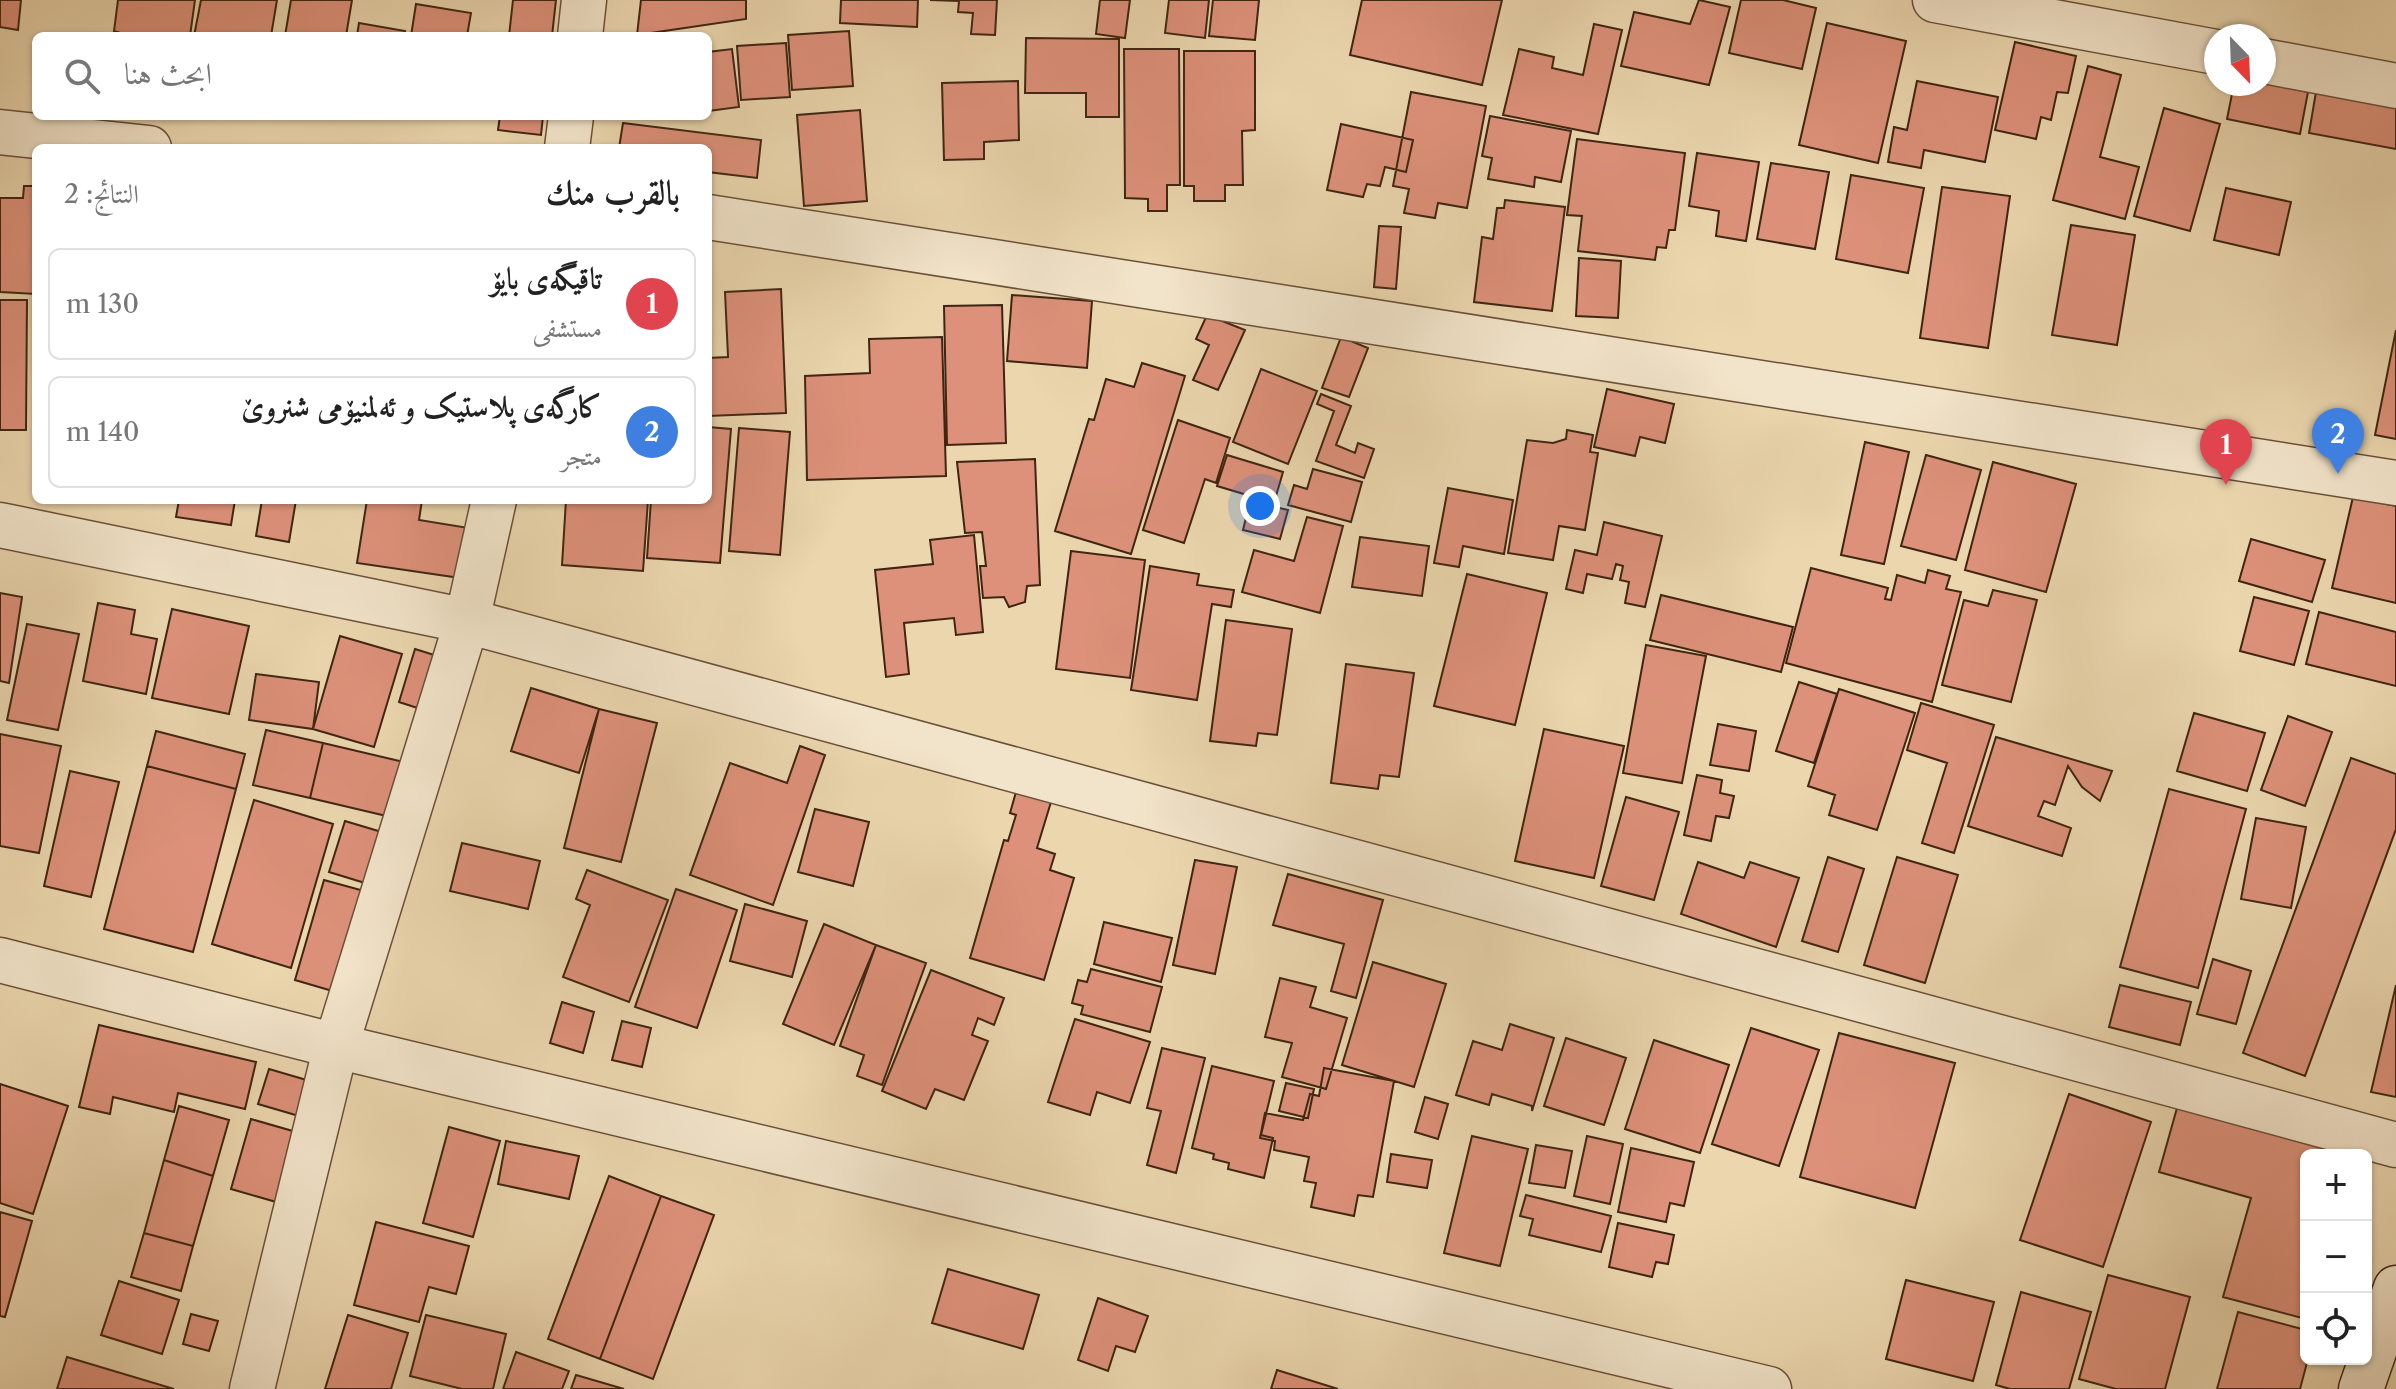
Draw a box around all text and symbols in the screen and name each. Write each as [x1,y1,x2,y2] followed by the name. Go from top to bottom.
[2204,24,2276,96] north arrow
[32,32,712,120] search box
[60,54,104,98] icon: search
[124,55,212,92] text: ابحث هنا
[546,171,680,213] text: بالقرب منك
[64,178,139,210] text: النتائج: 2
[490,260,602,297] text: تاقیگەی بایۆ
[66,288,139,320] text: 130 m
[646,288,658,320] text: 1
[533,312,602,344] text: مستشفى
[241,388,602,425] text: کارگەی پلاستیک و ئەلمنیۆمی شنروێ
[2312,408,2364,474] pin: 2
[66,416,140,448] text: 140 m
[644,416,660,448] text: 2
[2200,419,2252,485] pin: 1
[561,440,602,472] text: متجر
[1240,486,1280,526] your location
[2300,1149,2372,1365] map controls
[2300,1149,2372,1221] button: +
[2300,1221,2372,1293] button: −
[2300,1293,2372,1365] button: locate

